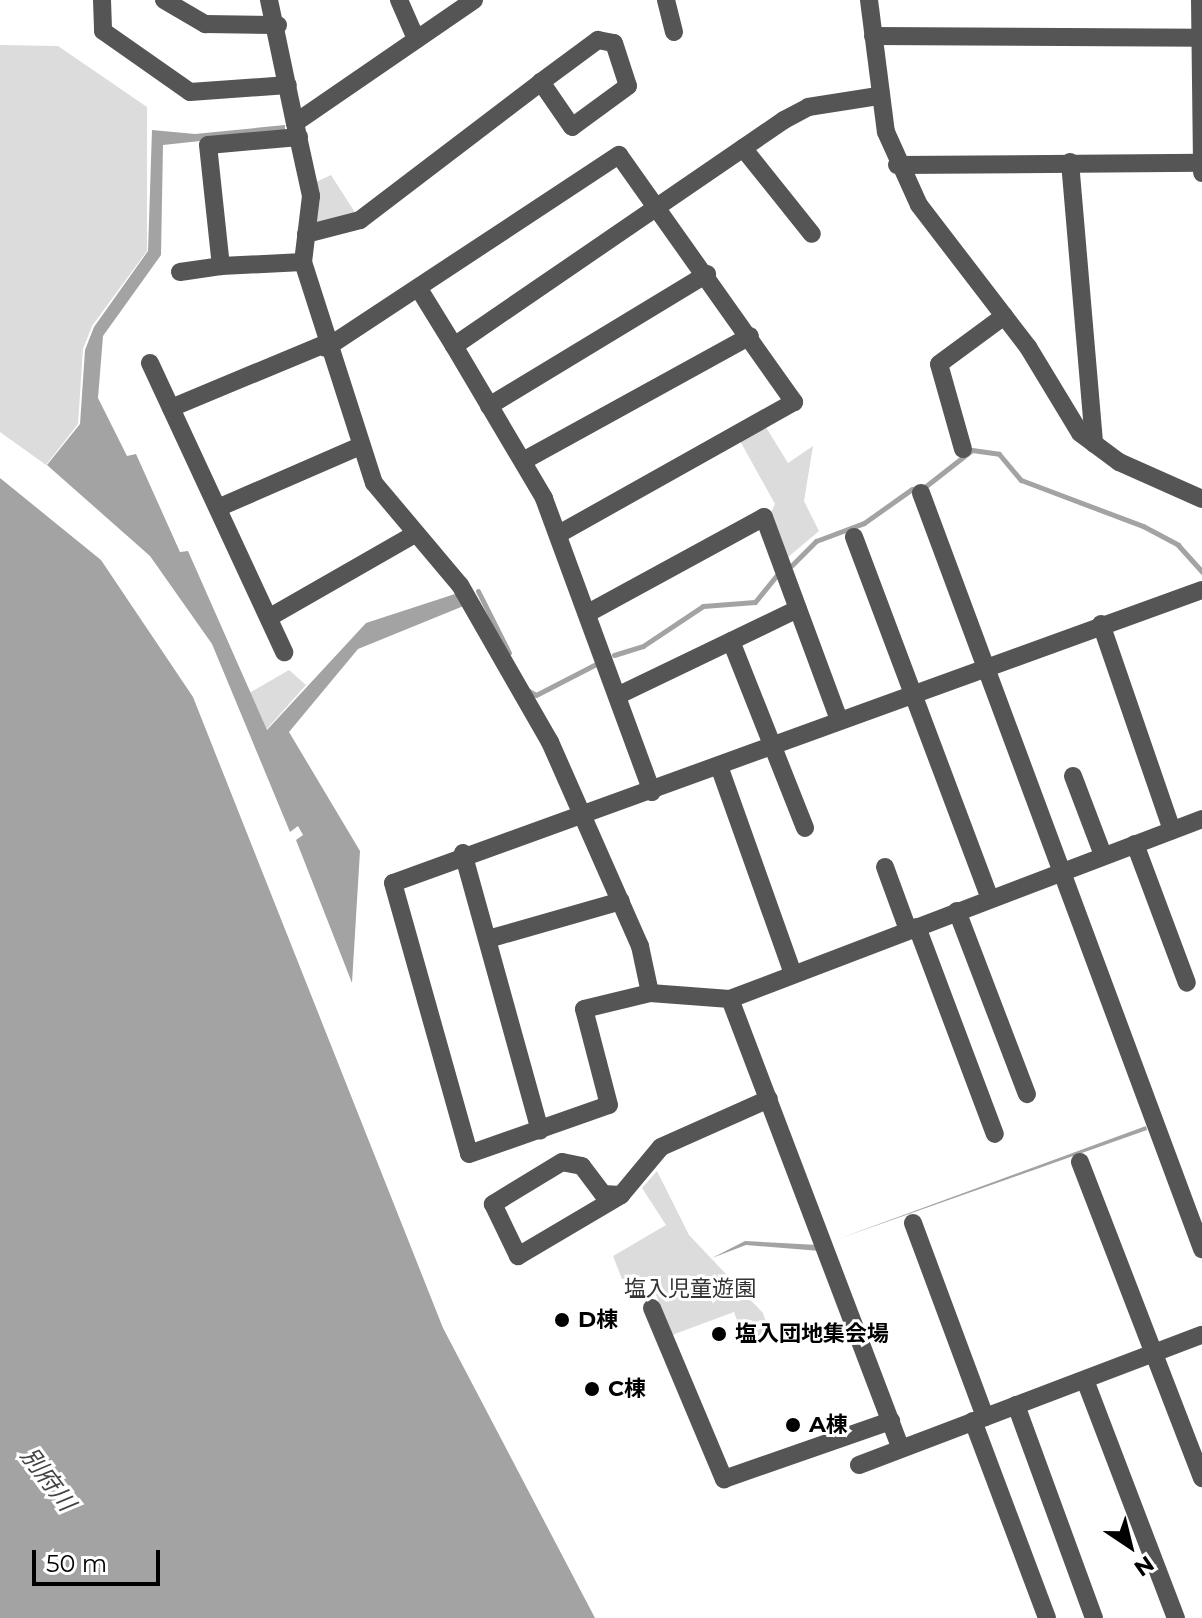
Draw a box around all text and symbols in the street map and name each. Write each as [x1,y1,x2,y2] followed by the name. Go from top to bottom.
[624,1276,756,1302] park label: 塩入児童遊園
[578,1307,618,1333] place label: D棟
[553,1311,571,1329] marker: D棟
[735,1321,889,1347] place label: 塩入団地集会場
[710,1325,728,1343] marker: 塩入団地集会場
[608,1376,646,1402] place label: C棟
[583,1380,601,1398] marker: C棟
[809,1412,848,1438] place label: A棟
[784,1416,802,1434] marker: A棟
[15,1442,81,1516] water label: 別府川
[1090,1506,1170,1586] north arrow
[36,1534,164,1584] scale bar
[46,1549,107,1578] text: 50 m
[1129,1550,1159,1582] text: N

